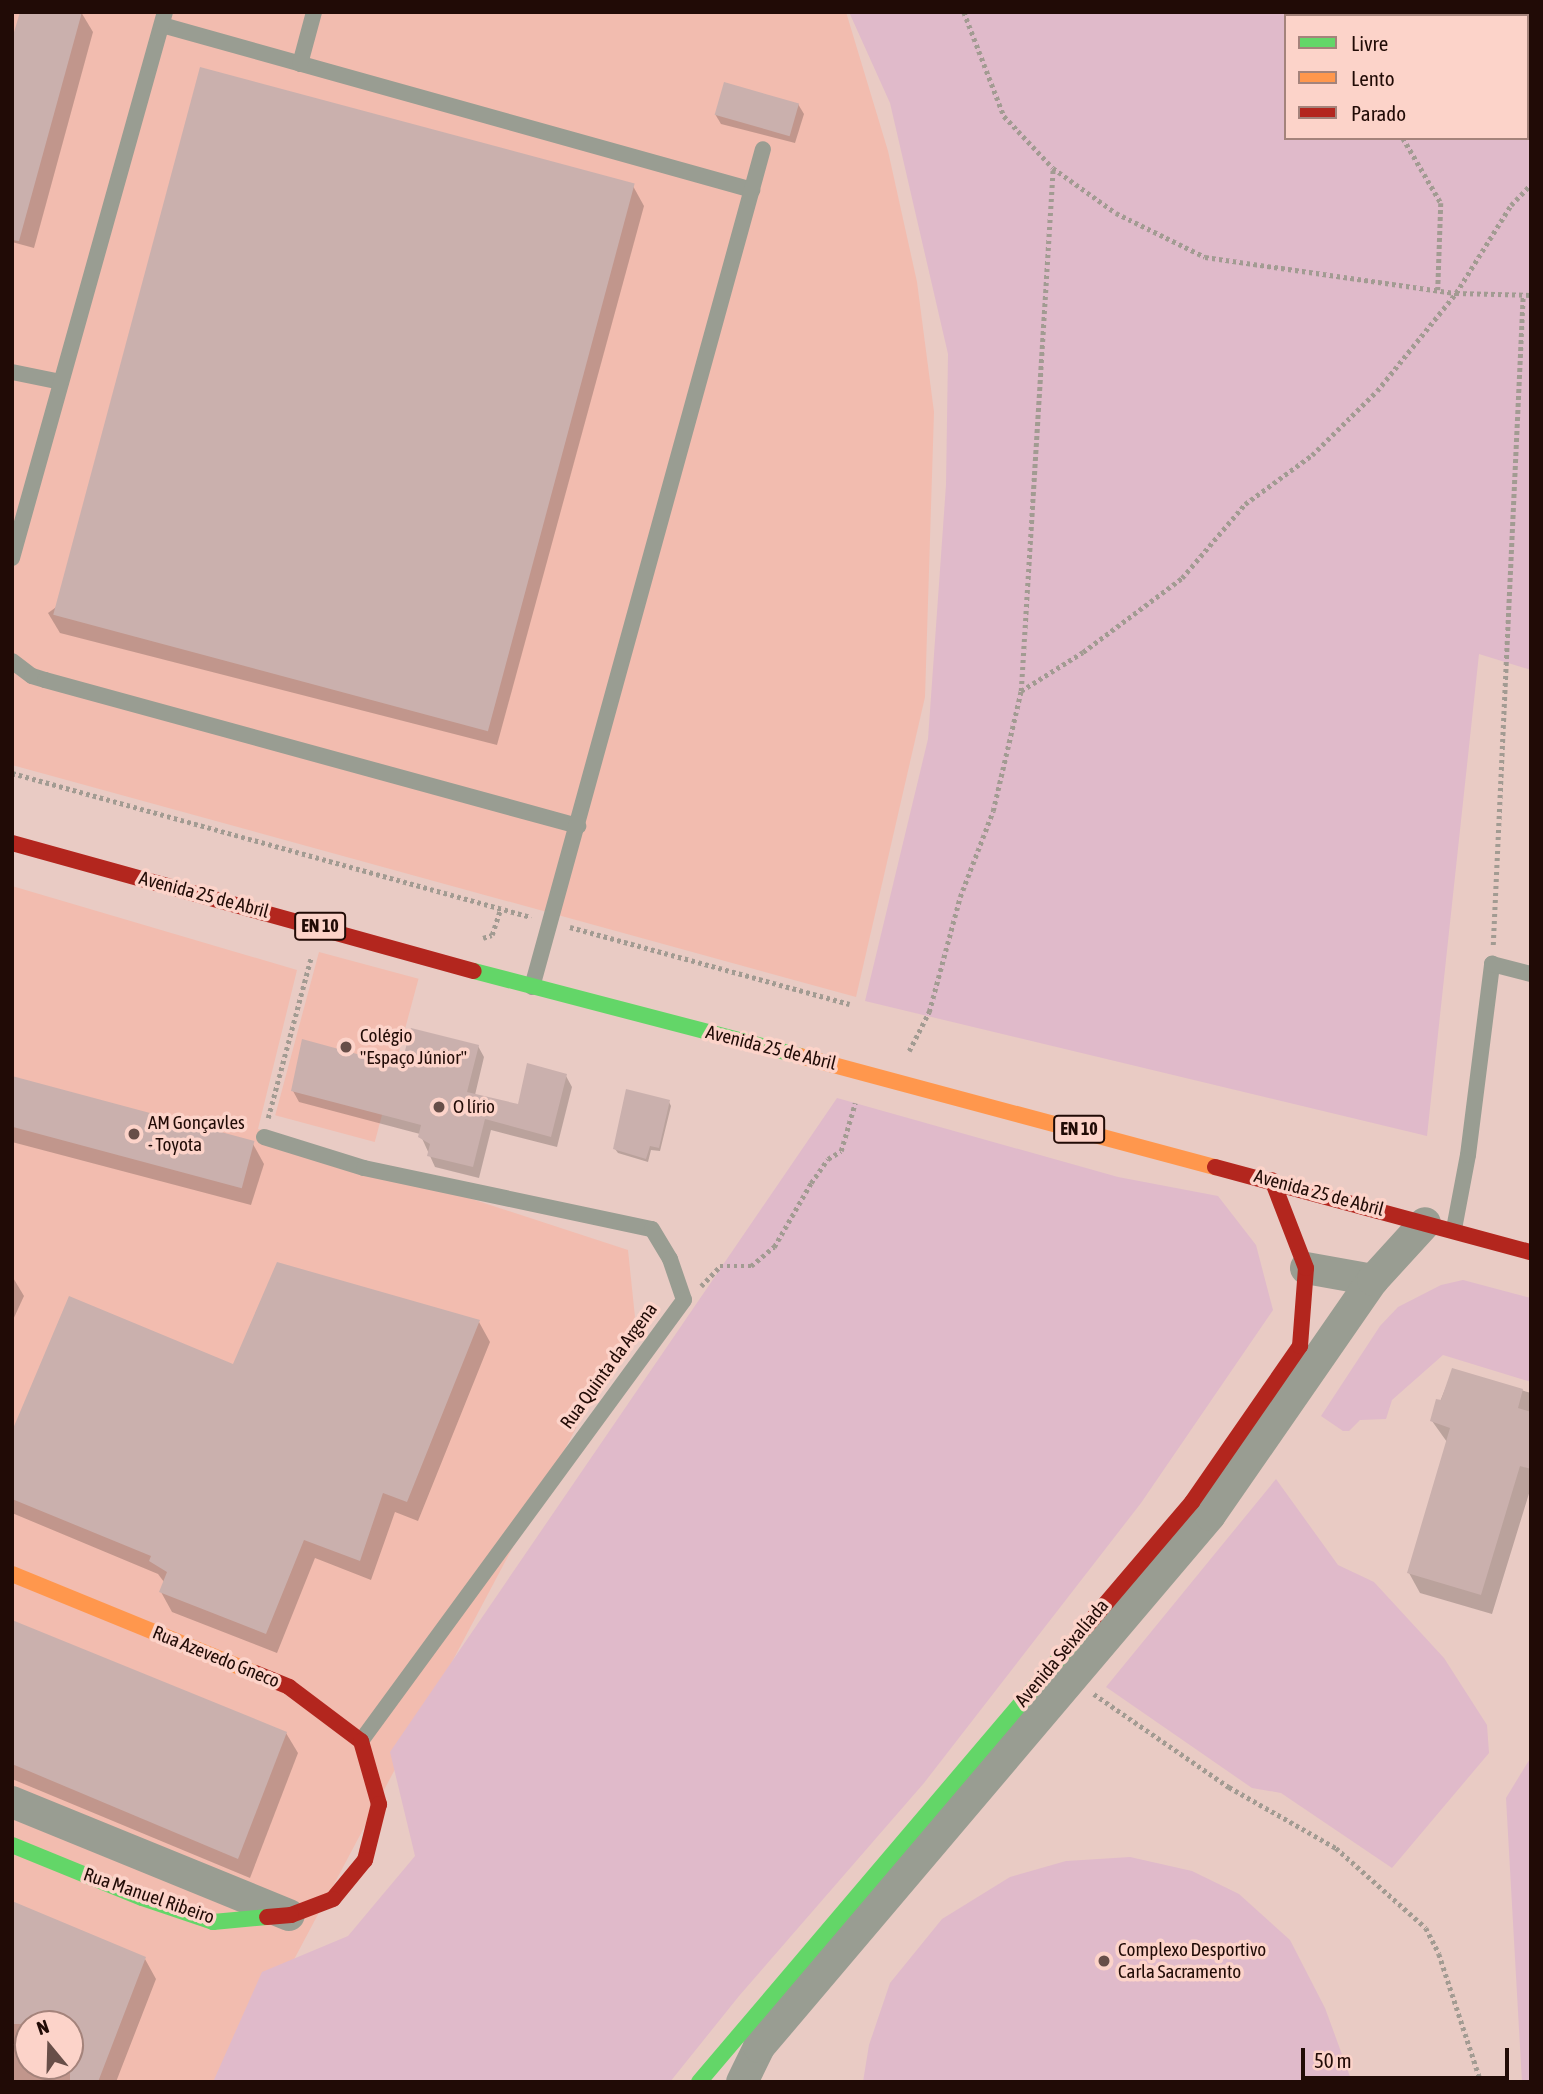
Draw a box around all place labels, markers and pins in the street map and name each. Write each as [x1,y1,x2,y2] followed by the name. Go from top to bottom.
[360,1025,467,1069] place label: Colégio "Espaço Júnior"
[338,1039,354,1055] marker: Colégio "Espaço Júnior"
[453,1096,495,1118] place label: O lírio
[431,1099,447,1115] marker: O lírio
[148,1112,245,1156] place label: AM Gonçavles - Toyota
[126,1126,142,1142] marker: AM Gonçavles - Toyota
[1118,1939,1266,1983] place label: Complexo Desportivo Carla Sacramento
[1096,1953,1112,1969] marker: Complexo Desportivo Carla Sacramento

